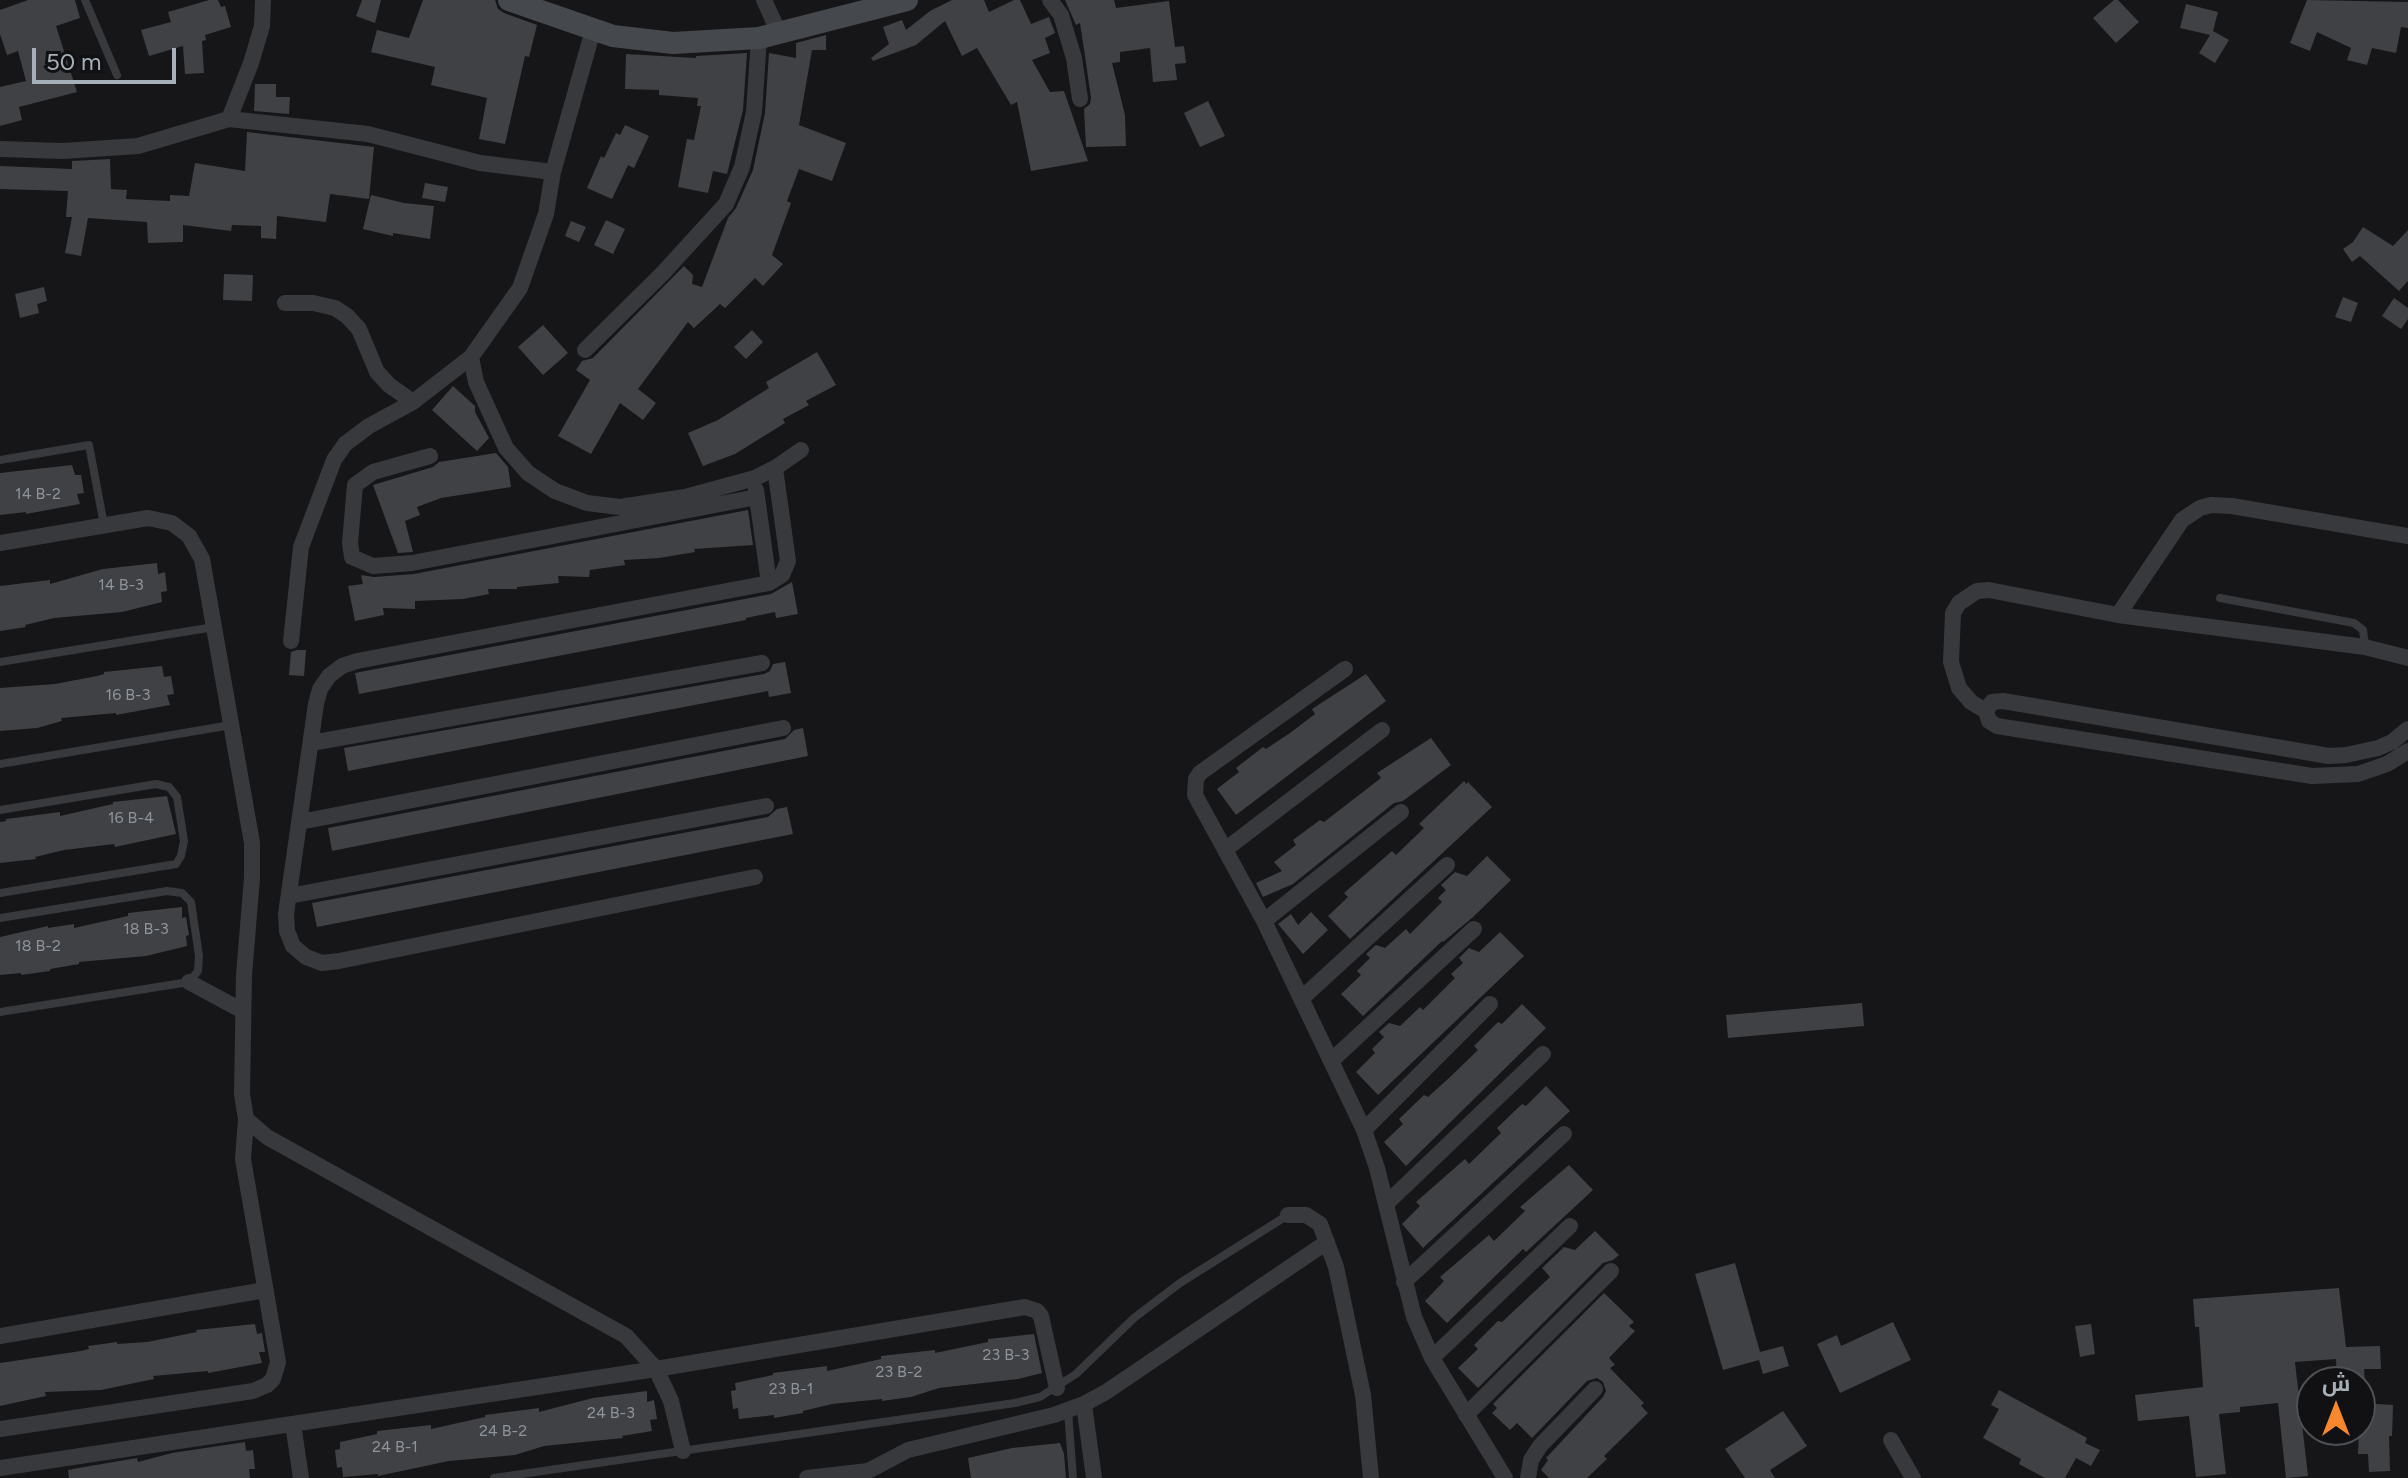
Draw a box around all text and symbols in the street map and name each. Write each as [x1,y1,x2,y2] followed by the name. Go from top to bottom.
[36,32,180,82] scale bar
[46,47,102,76] text: 50 m
[15,484,61,504] house number: 14 B-2
[98,575,144,595] house number: 14 B-3
[106,685,150,705] house number: 16 B-3
[108,808,154,828] house number: 16 B-4
[123,919,169,939] house number: 18 B-3
[15,936,61,956] house number: 18 B-2
[983,1345,1029,1365] house number: 23 B-3
[876,1362,922,1382] house number: 23 B-2
[2296,1366,2376,1446] north arrow
[2322,1370,2350,1397] text: ش
[769,1379,813,1399] house number: 23 B-1
[587,1403,635,1423] house number: 24 B-3
[479,1421,527,1441] house number: 24 B-2
[372,1437,418,1457] house number: 24 B-1

